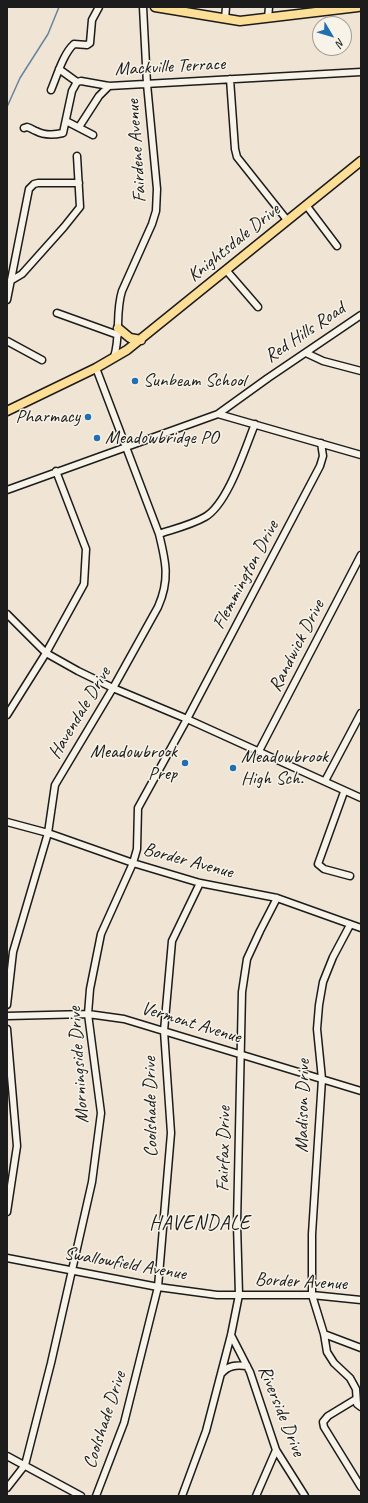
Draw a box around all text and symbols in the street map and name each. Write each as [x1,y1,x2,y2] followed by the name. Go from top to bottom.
[312,16,352,56] north arrow
[333,36,348,50] text: N
[114,53,226,81] street label: Mackville Terrace
[122,99,152,203] street label: Fairdene Avenue
[183,199,285,287] street label: Knightsdale Drive
[260,298,350,368] street label: Red Hills Road
[143,370,246,392] place label: Sunbeam School
[130,376,140,386] marker: Sunbeam School
[16,406,80,428] place label: Pharmacy
[83,412,93,422] marker: Pharmacy
[105,427,218,449] place label: Meadowbridge PO
[92,433,102,443] marker: Meadowbridge PO
[208,517,284,633] street label: Flemmington Drive
[264,596,330,696] street label: Randwick Drive
[44,663,116,763] street label: Havendale Drive
[90,741,177,785] place label: Meadowbrook Prep
[241,746,328,790] place label: Meadowbrook High Sch.
[180,758,190,768] marker: Meadowbrook Prep
[228,763,238,773] marker: Meadowbrook High Sch.
[141,838,235,884] street label: Border Avenue
[138,997,244,1049] street label: Vermont Avenue
[64,1006,94,1124] street label: Morningside Drive
[139,1056,163,1158] street label: Coolshade Drive
[291,1059,315,1153] street label: Madison Drive
[212,1106,236,1192] street label: Fairfax Drive
[150,1212,250,1236] district label: HAVENDALE
[62,1242,188,1286] street label: Swallowfield Avenue
[254,1268,348,1296] street label: Border Avenue
[253,1362,309,1460] street label: Riverside Drive
[79,1369,131,1471] street label: Coolshade Drive

